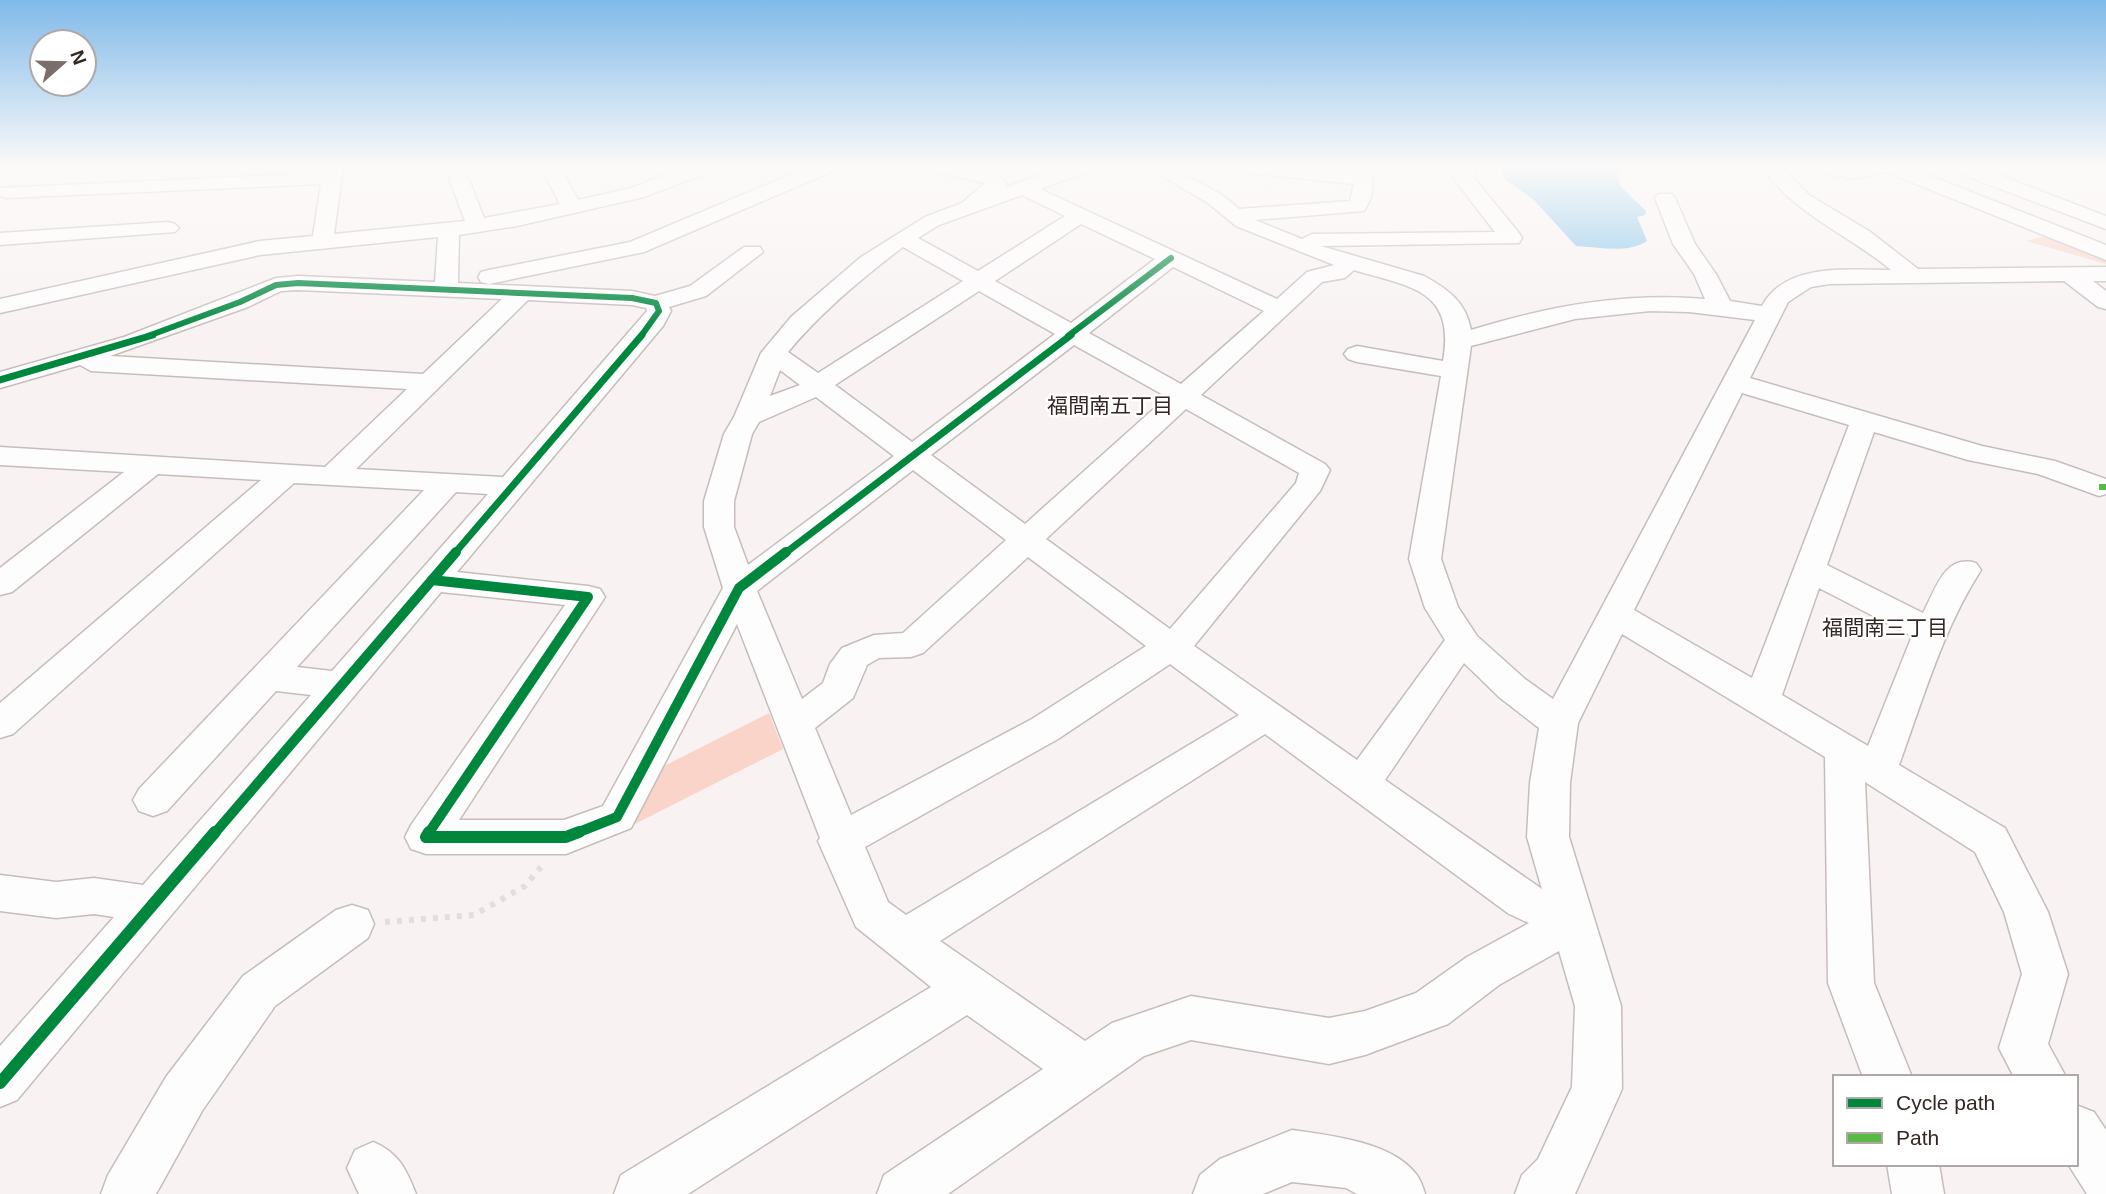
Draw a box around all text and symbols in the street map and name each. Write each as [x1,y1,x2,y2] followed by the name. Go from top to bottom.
[28,28,98,98] north arrow
[66,47,91,67] text: N
[1047,394,1173,417] district label: 福間南五丁目
[1822,616,1948,639] district label: 福間南三丁目
[1833,1075,2078,1166] legend
[1896,1091,1995,1114] text: Cycle path
[1896,1126,1939,1149] text: Path

